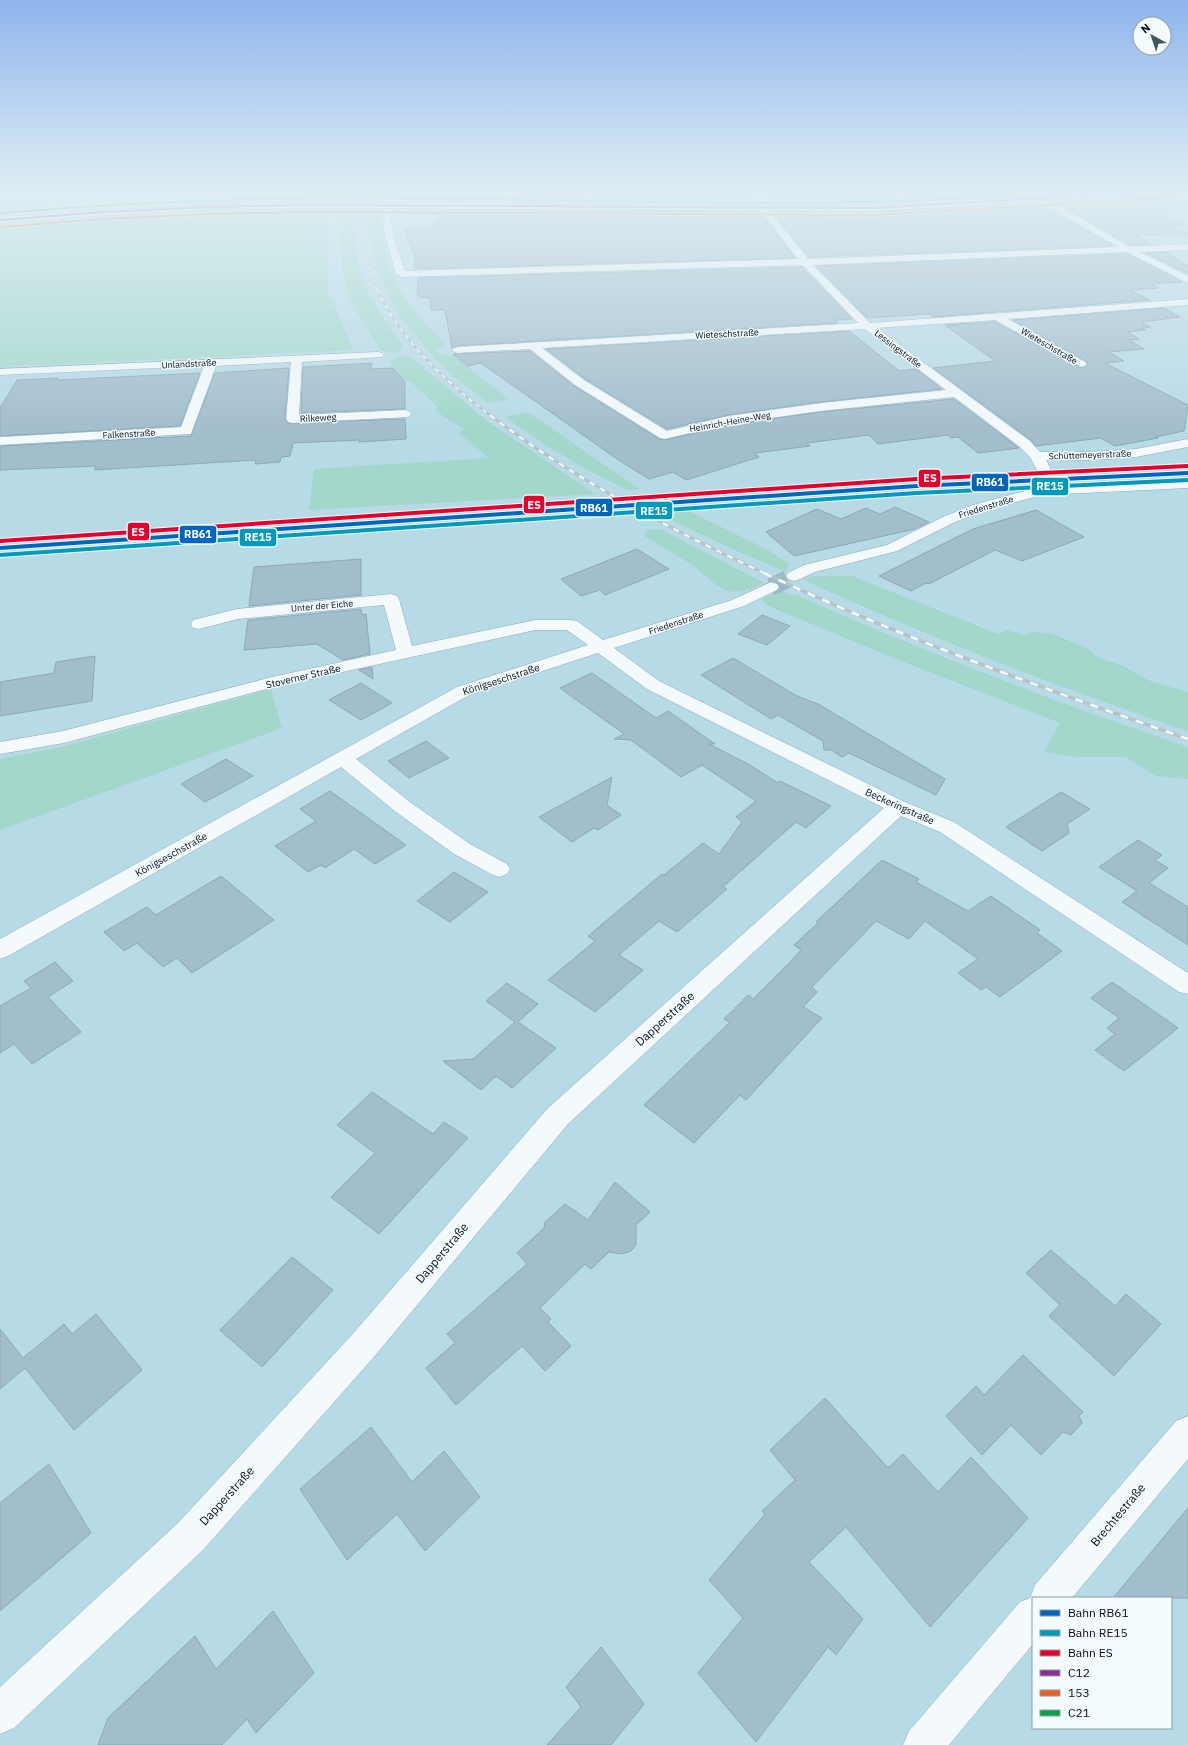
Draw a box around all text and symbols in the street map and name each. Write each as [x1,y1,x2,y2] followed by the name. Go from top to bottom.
[1132,16,1172,56] north arrow
[1138,20,1153,36] text: N
[1019,325,1080,366] street label: Wieteschstraße
[695,326,759,341] street label: Wieteschstraße
[872,327,924,370] street label: Lessingstraße
[161,357,217,370] street label: Unlandstraße
[688,409,772,434] street label: Heinrich-Heine-Weg
[299,411,337,424] street label: Rilkeweg
[102,427,156,440] street label: Falkenstraße
[1048,448,1132,461] street label: Schüttemeyerstraße
[918,469,941,488] line badge: ES
[923,471,937,485] text: ES
[971,473,1009,492] line badge: RB61
[976,475,1004,489] text: RB61
[1031,477,1069,496] line badge: RE15
[1036,479,1064,493] text: RE15
[957,493,1015,520] street label: Friedenstraße
[523,495,545,514] line badge: ES
[527,498,541,512] text: ES
[575,498,613,517] line badge: RB61
[580,501,608,515] text: RB61
[635,501,673,520] line badge: RE15
[640,504,668,518] text: RE15
[127,522,150,541] line badge: ES
[131,525,145,539] text: ES
[179,525,217,544] line badge: RB61
[184,527,212,541] text: RB61
[239,528,277,547] line badge: RE15
[244,530,272,544] text: RE15
[290,597,354,614] street label: Unter der Eiche
[647,608,705,637] street label: Friedenstraße
[265,661,342,691] street label: Stoverner Straße
[461,661,542,698] street label: Königseschstraße
[863,785,937,828] street label: Beckeringstraße
[133,829,210,880] street label: Königseschstraße
[632,988,698,1049] street label: Dapperstraße
[412,1219,472,1286] street label: Dapperstraße
[196,1463,257,1528] street label: Dapperstraße
[1087,1480,1148,1549] street label: Brechtestraße
[1032,1597,1172,1729] legend
[1068,1605,1129,1620] text: Bahn RB61
[1068,1625,1128,1640] text: Bahn RE15
[1068,1645,1113,1660] text: Bahn ES
[1068,1665,1090,1680] text: C12
[1068,1685,1090,1700] text: 153
[1068,1705,1090,1720] text: C21

